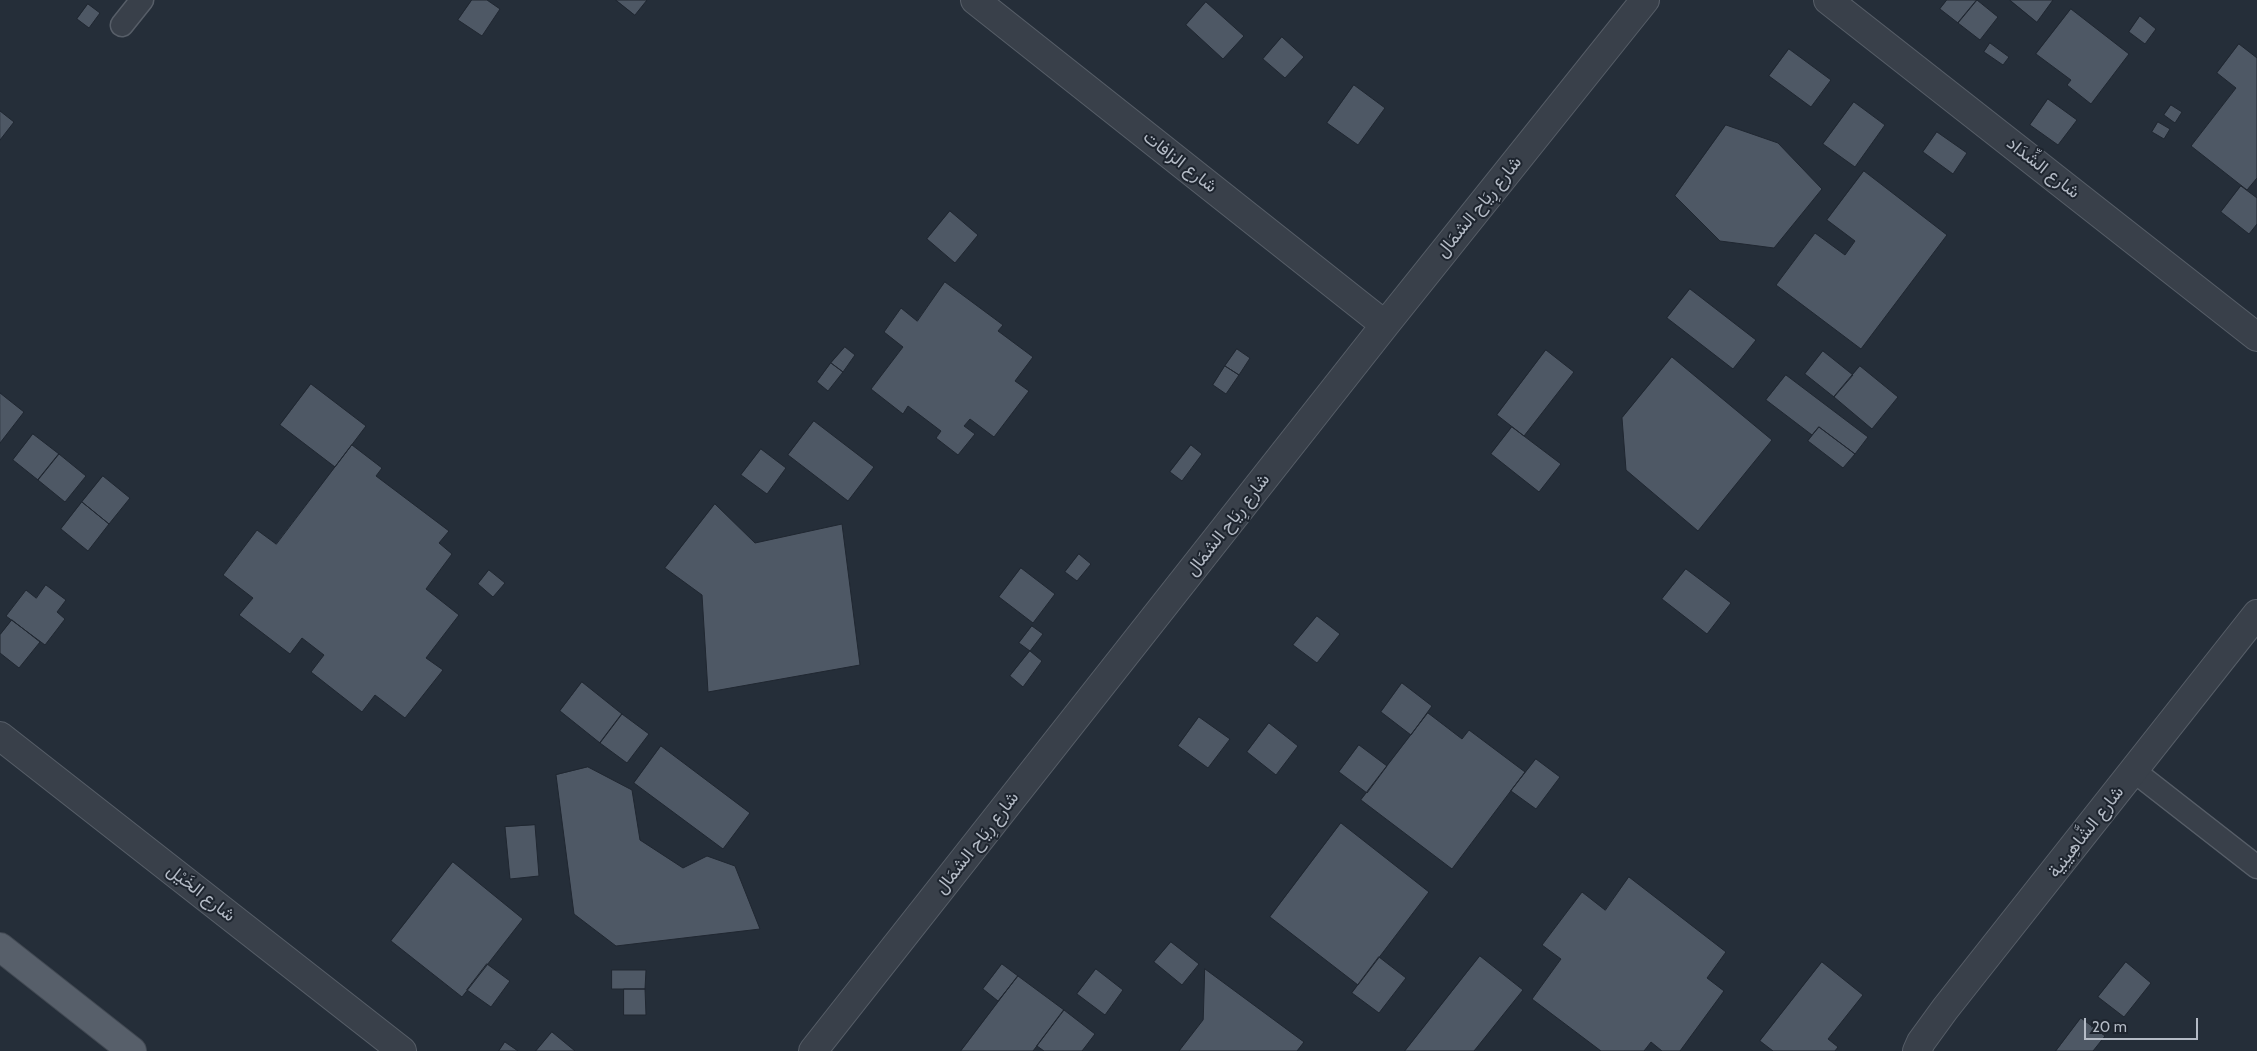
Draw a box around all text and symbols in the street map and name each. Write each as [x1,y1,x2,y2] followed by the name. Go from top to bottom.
[1139,126,1221,198] street label: شارع الزافات
[2002,133,2084,203] street label: شارع الشِّدَاد
[1432,152,1526,262] street label: شارع رِيَاح الشمَال
[1181,470,1275,580] street label: شارع رِيَاح الشمَال
[2043,782,2129,882] street label: شارع الشَّاهِينِية
[930,788,1024,898] street label: شارع رِيَاح الشمَال
[162,860,240,926] street label: شارع الخَيْل
[2087,1008,2201,1040] scale bar
[2092,1018,2127,1036] text: 20 m

